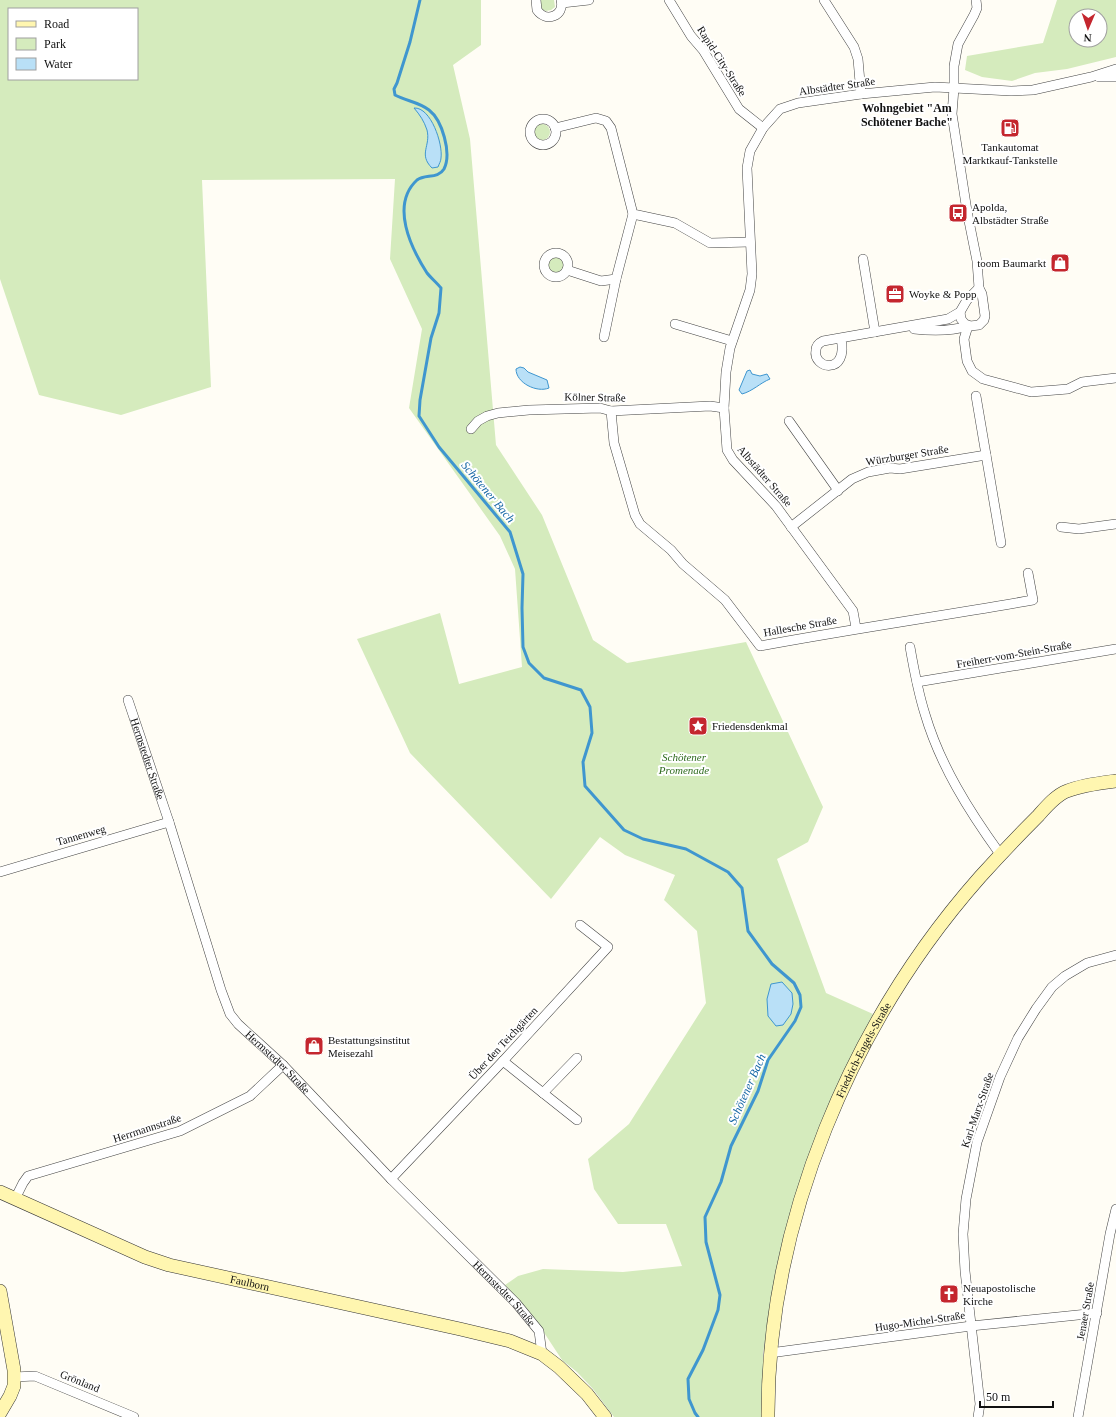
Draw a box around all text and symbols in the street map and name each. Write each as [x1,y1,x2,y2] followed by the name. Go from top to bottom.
[8,8,138,80] legend
[1068,8,1108,48] north arrow
[44,17,69,31] text: Road
[695,24,749,98] street label: Rapid-City-Straße
[1083,32,1092,44] text: N
[44,37,66,51] text: Park
[44,57,72,71] text: Water
[798,75,876,97] street label: Albstädter Straße
[861,101,953,129] district label: Wohngebiet "Am Schötener Bache"
[999,117,1021,139] fuel station icon: Tankautomat Marktkauf-Tankstelle
[962,141,1058,166] place label: Tankautomat Marktkauf-Tankstelle
[972,201,1049,226] place label: Apolda, Albstädter Straße
[947,202,969,224] bus stop icon: Apolda, Albstädter Straße
[1049,252,1071,274] shop icon: toom Baumarkt
[977,257,1046,269] place label: toom Baumarkt
[884,283,906,305] office icon: Woyke & Popp
[909,288,977,300] place label: Woyke & Popp
[564,390,626,404] street label: Kölner Straße
[735,443,795,509] street label: Albstädter Straße
[865,443,949,467] street label: Würzburger Straße
[458,459,518,525] water label: Schötener Bach
[762,614,838,638] street label: Hallesche Straße
[956,638,1073,670] street label: Freiherr-vom-Stein-Straße
[687,715,709,737] place icon: Friedensdenkmal
[128,716,167,801] street label: Hermstedter Straße
[712,720,788,732] place label: Friedensdenkmal
[658,751,709,776] park label: Schötener Promenade
[55,822,107,848] street label: Tannenweg
[833,1000,893,1100] street label: Friedrich-Engels-Straße
[466,1004,540,1082] street label: Über den Teichgärten
[243,1028,313,1096] street label: Hermstedter Straße
[328,1034,410,1059] place label: Bestattungsinstitut Meisezahl
[303,1035,325,1057] shop icon: Bestattungsinstitut Meisezahl
[725,1052,769,1126] water label: Schötener Bach
[958,1071,996,1149] street label: Karl-Marx-Straße
[111,1111,183,1145] street label: Herrmannstraße
[471,1258,538,1328] street label: Hermstedter Straße
[229,1273,271,1293] street label: Faulborn
[1074,1281,1096,1341] street label: Jenaer Straße
[963,1282,1036,1307] place label: Neuapostolische Kirche
[938,1283,960,1305] church icon: Neuapostolische Kirche
[874,1309,966,1333] street label: Hugo-Michel-Straße
[58,1368,102,1395] street label: Grönland
[980,1383,1053,1409] scale bar
[986,1390,1011,1404] text: 50 m

